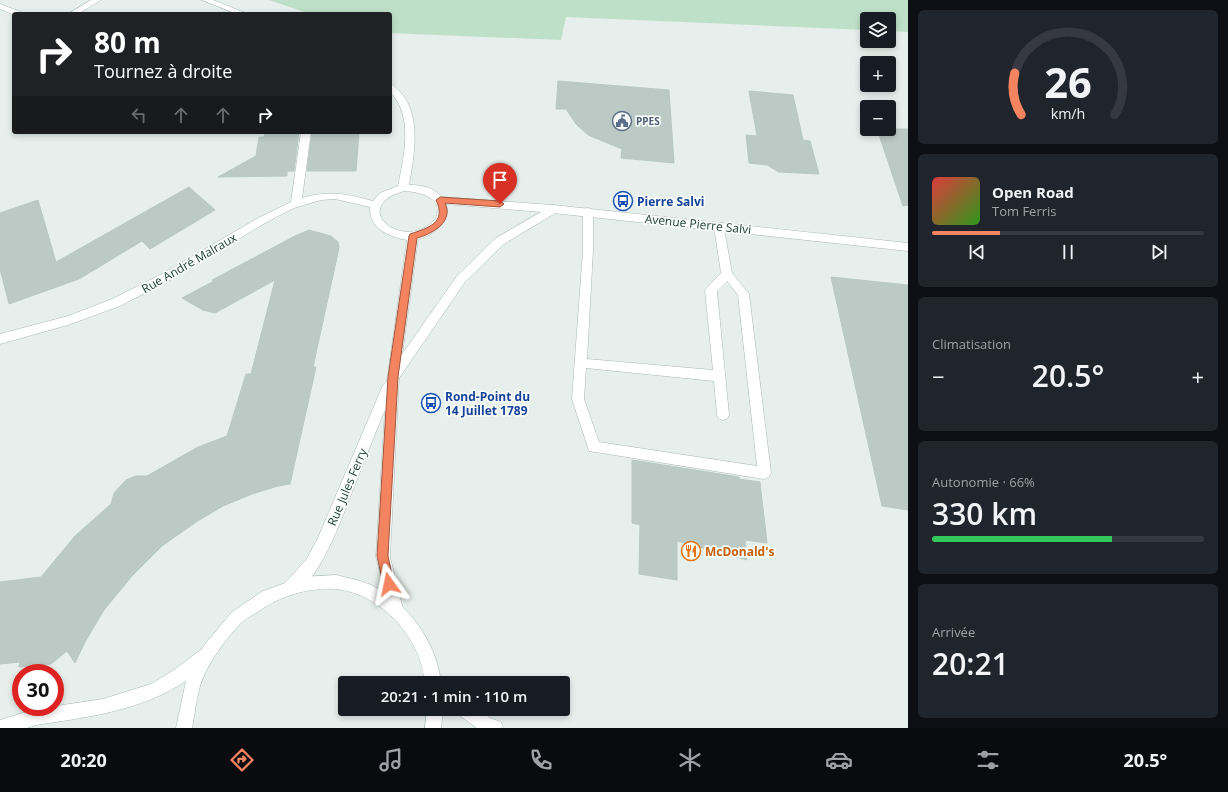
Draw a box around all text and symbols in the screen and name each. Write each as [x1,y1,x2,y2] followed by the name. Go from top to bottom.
[860,12,896,136] map controls
[860,12,896,48] button: layers
[94,23,161,61] text: 80 m
[28,28,80,80] icon: right
[1044,54,1092,110] text: 26
[860,56,896,92] button: +
[94,59,232,83] text: Tournez à droite
[860,100,896,136] button: −
[1051,103,1085,122] text: km/h
[128,104,150,126] icon: left
[170,104,192,126] icon: ahead
[212,104,234,126] icon: ahead
[254,104,276,126] icon: right
[611,110,633,132] public building icon: PPES
[636,114,660,128] place label: PPES
[483,163,517,204] pin
[489,169,511,191] icon: arrive
[992,182,1074,202] text: Open Road
[612,190,634,212] bus stop icon: Pierre Salvi
[637,193,704,210] place label: Pierre Salvi
[992,202,1057,220] text: Tom Ferris
[644,210,752,238] street label: Avenue Pierre Salvi
[138,228,240,297] street label: Rue André Malraux
[966,241,988,263] icon: previous
[1057,241,1079,263] icon: pause
[1148,241,1170,263] icon: next
[932,335,1011,353] text: Climatisation
[1032,355,1104,396] text: 20.5°
[932,361,945,391] text: −
[1191,361,1204,391] text: +
[445,388,530,419] place label: Rond-Point du 14 Juillet 1789
[420,392,442,414] bus stop icon: Rond-Point du 14 Juillet 1789
[323,445,371,528] street label: Rue Jules Ferry
[932,473,1035,491] text: Autonomie · 66%
[932,493,1037,534] text: 330 km
[680,540,702,562] restaurant icon: McDonald's
[705,543,774,560] place label: McDonald's
[368,563,410,605] position arrow
[932,623,975,641] text: Arrivée
[932,643,1009,684] text: 20:21
[12,664,64,716] speed limit sign: 30
[381,686,527,706] text: 20:21 · 1 min · 110 m
[228,746,256,774] icon: directions
[377,746,405,774] icon: music
[527,746,555,774] icon: phone
[676,746,704,774] icon: climate
[825,746,853,774] icon: car
[974,746,1002,774] icon: filters
[61,748,107,772] text: 20:20
[1124,748,1167,772] text: 20.5°

